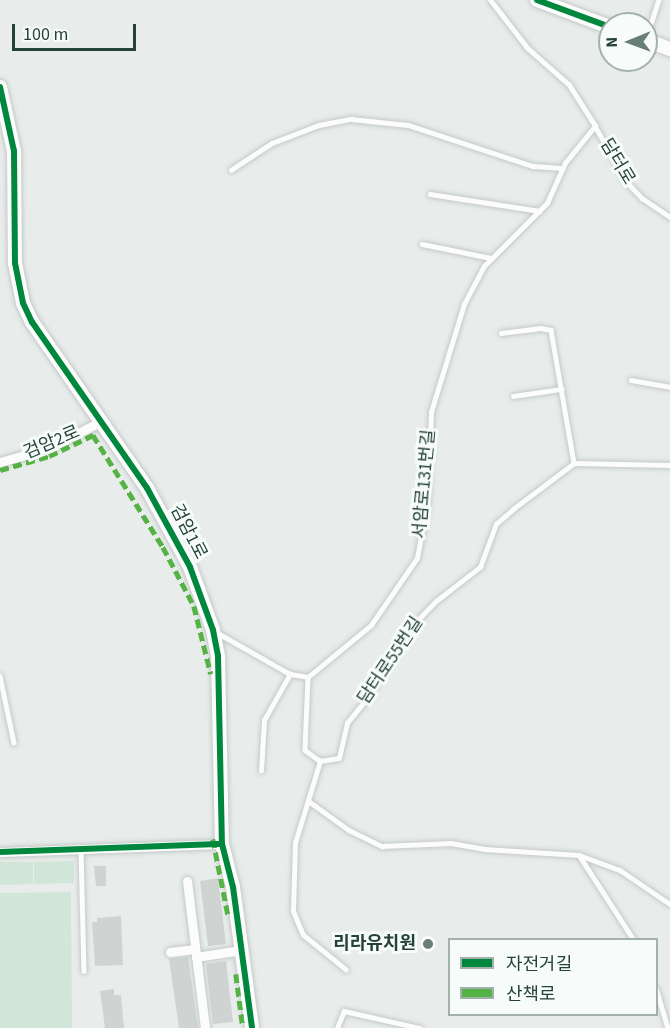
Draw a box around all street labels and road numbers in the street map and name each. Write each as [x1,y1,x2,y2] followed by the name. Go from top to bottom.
[595,135,639,189] street label: 담터로
[21,422,83,464] street label: 검암2로
[409,428,441,540] street label: 서암로131번길
[165,501,211,563] street label: 검암1로
[354,613,428,709] street label: 담터로55번길

